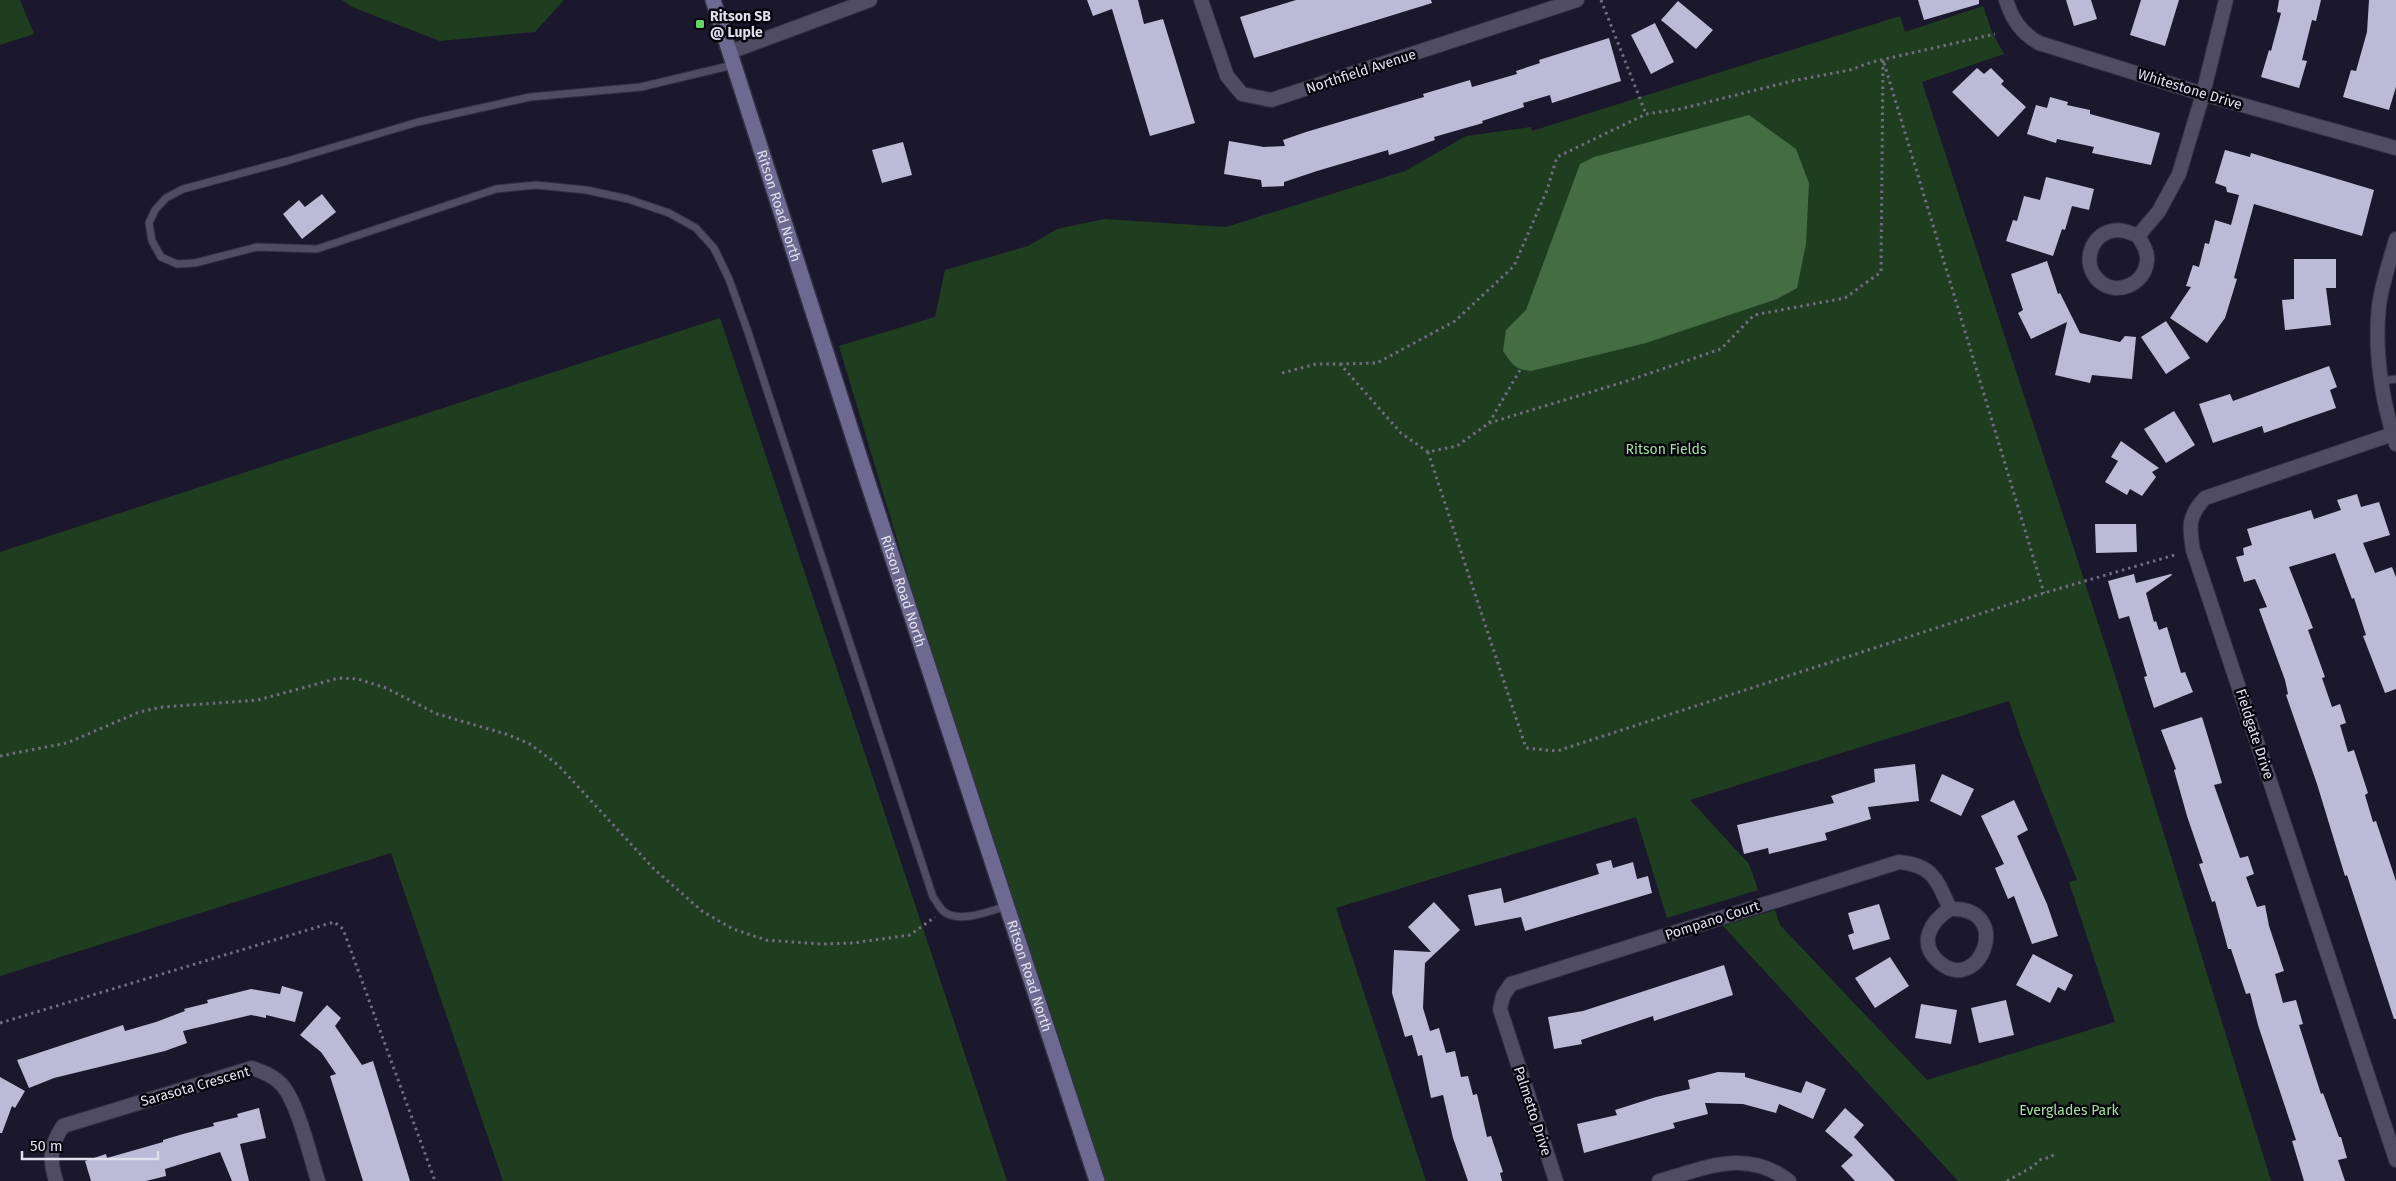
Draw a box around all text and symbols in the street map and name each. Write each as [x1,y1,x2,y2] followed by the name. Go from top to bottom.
[710,8,771,41] place label: Ritson SB @ Luple
[694,18,706,30] marker: Ritson SB @ Luple
[1304,46,1418,97] street label: Northfield Avenue
[2136,66,2244,113] street label: Whitestone Drive
[753,148,804,264] street label: Ritson Road North
[1625,441,1707,458] park label: Ritson Fields
[877,533,929,649] street label: Ritson Road North
[2232,687,2277,781] street label: Fieldgate Drive
[1663,897,1762,944] street label: Pompano Court
[1003,918,1055,1034] street label: Ritson Road North
[139,1063,253,1110] street label: Sarasota Crescent
[1510,1064,1555,1158] street label: Palmetto Drive
[2019,1102,2120,1119] park label: Everglades Park
[22,1128,159,1160] scale bar
[30,1137,63,1155] text: 50 m

